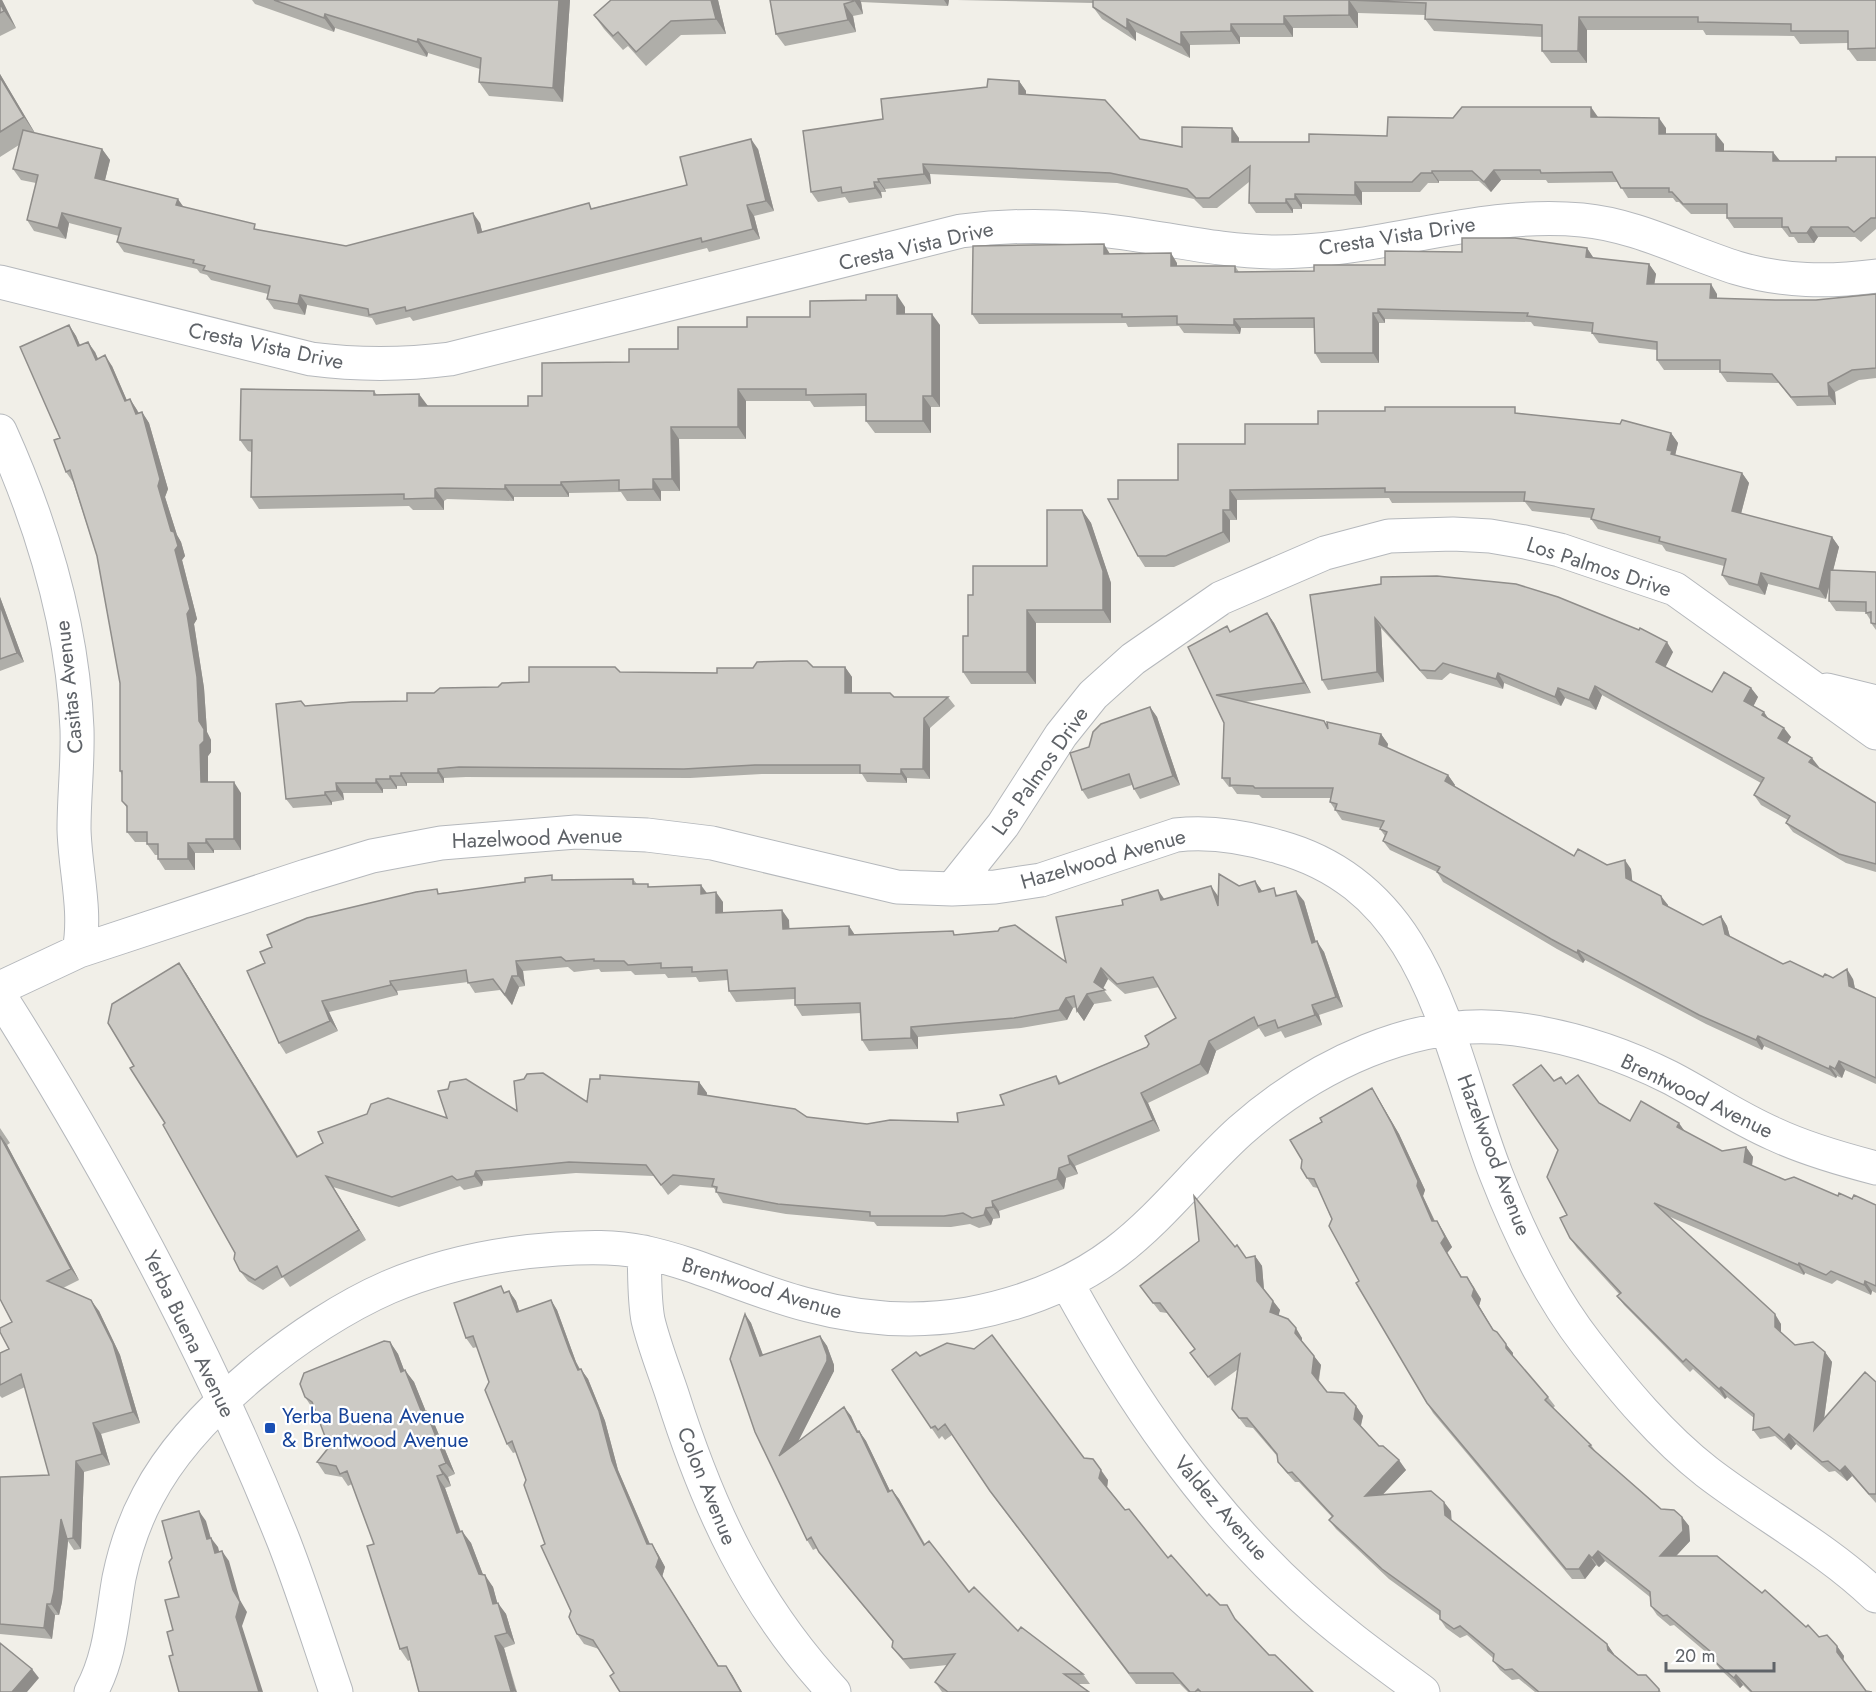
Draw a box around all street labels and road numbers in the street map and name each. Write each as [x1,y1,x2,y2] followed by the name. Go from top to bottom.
[1317,209,1478,263] street label: Cresta Vista Drive
[836,214,996,278] street label: Cresta Vista Drive
[186,315,347,377] street label: Cresta Vista Drive
[1523,529,1676,605] street label: Los Palmos Drive
[47,619,91,755] street label: Casitas Avenue
[984,700,1096,841] street label: Los Palmos Drive
[451,820,623,856] street label: Hazelwood Avenue
[1017,821,1189,897] street label: Hazelwood Avenue
[1616,1046,1778,1146] street label: Brentwood Avenue
[1449,1070,1539,1240] street label: Hazelwood Avenue
[136,1245,243,1423] street label: Yerba Buena Avenue
[678,1249,846,1327] street label: Brentwood Avenue
[670,1422,744,1550] street label: Colon Avenue
[1167,1449,1275,1567] street label: Valdez Avenue

